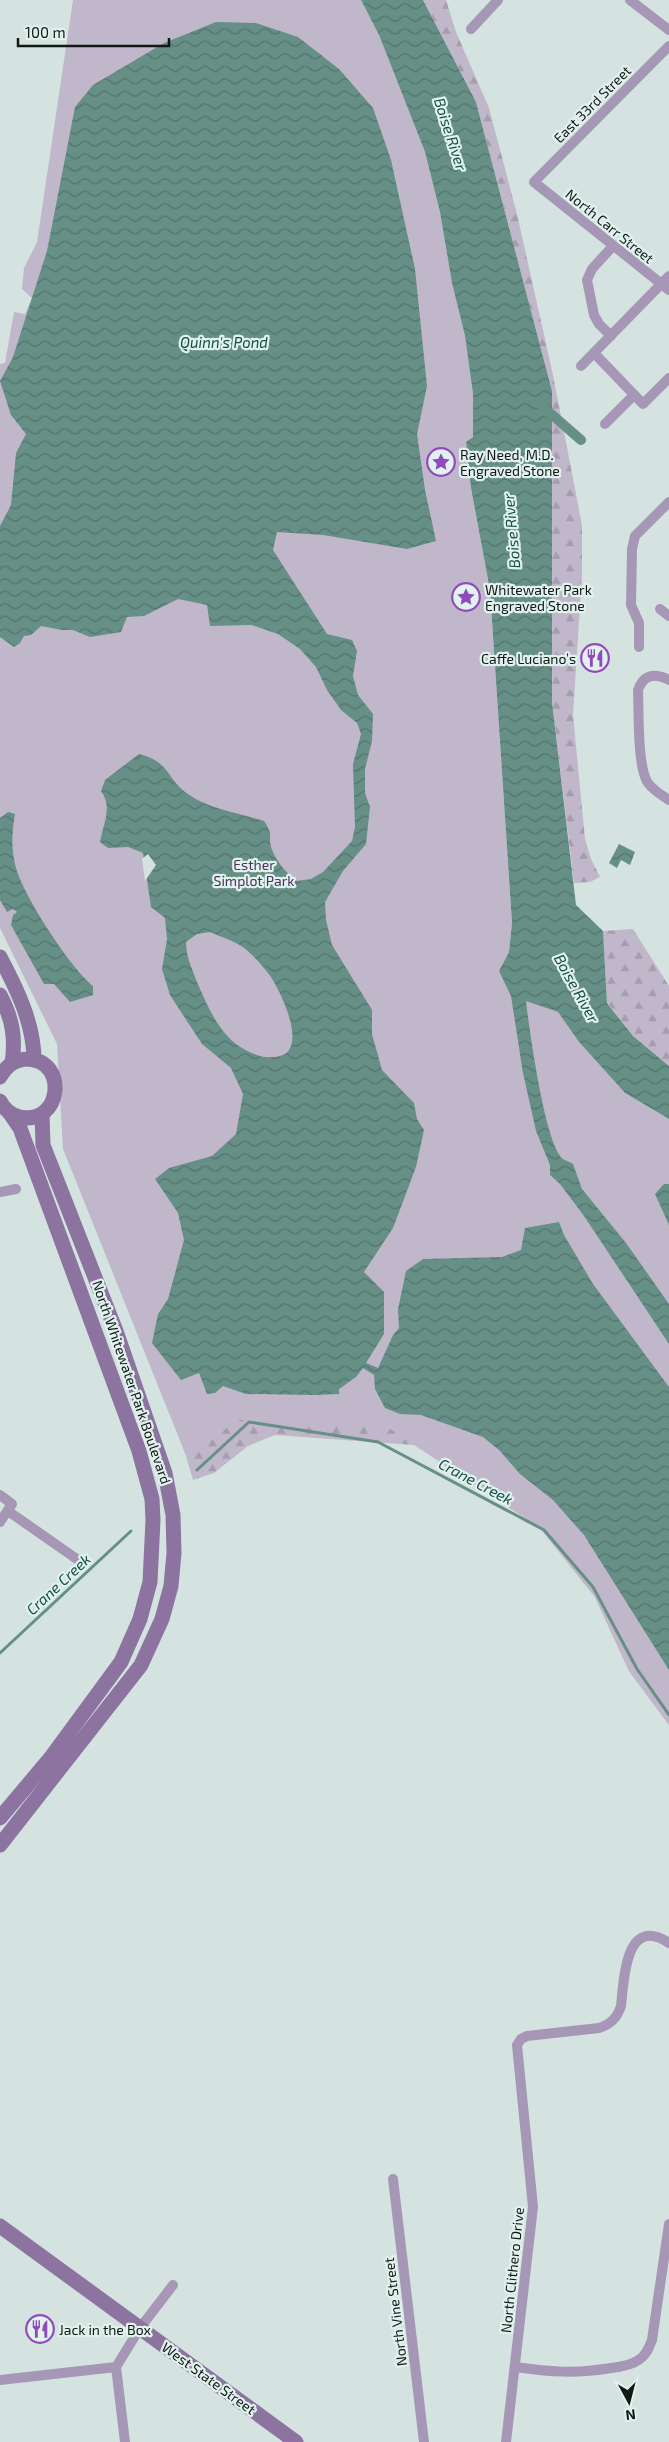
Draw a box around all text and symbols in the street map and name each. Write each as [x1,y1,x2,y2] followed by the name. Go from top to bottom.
[18,15,169,47] scale bar
[25,23,66,41] text: 100 m
[550,62,634,146] street label: East 33rd Street
[431,95,472,174] water label: Boise River
[562,185,658,267] street label: North Carr Street
[180,333,268,352] water label: Quinn's Pond
[460,446,560,479] place label: Ray Need, M.D. Engraved Stone
[426,447,456,477] place icon: Ray Need, M.D. Engraved Stone
[499,492,523,569] water label: Boise River
[485,581,592,614] place label: Whitewater Park Engraved Stone
[451,582,481,612] place icon: Whitewater Park Engraved Stone
[580,643,610,673] restaurant icon: Caffe Luciano’s
[481,650,576,667] place label: Caffe Luciano’s
[214,856,294,889] park label: Esther Simplot Park
[551,951,604,1026] water label: Boise River
[89,1278,175,1486] street label: North Whitewater Park Boulevard
[436,1454,516,1508] water label: Crane Creek
[22,1550,94,1618] water label: Crane Creek
[497,2206,527,2334] street label: North Clithero Drive
[380,2257,410,2367] street label: North Vine Street
[25,2314,55,2344] restaurant icon: Jack in the Box
[59,2321,151,2338] place label: Jack in the Box
[159,2338,259,2418] street label: West State Street
[604,2377,654,2427] north arrow
[625,2406,637,2424] text: N

